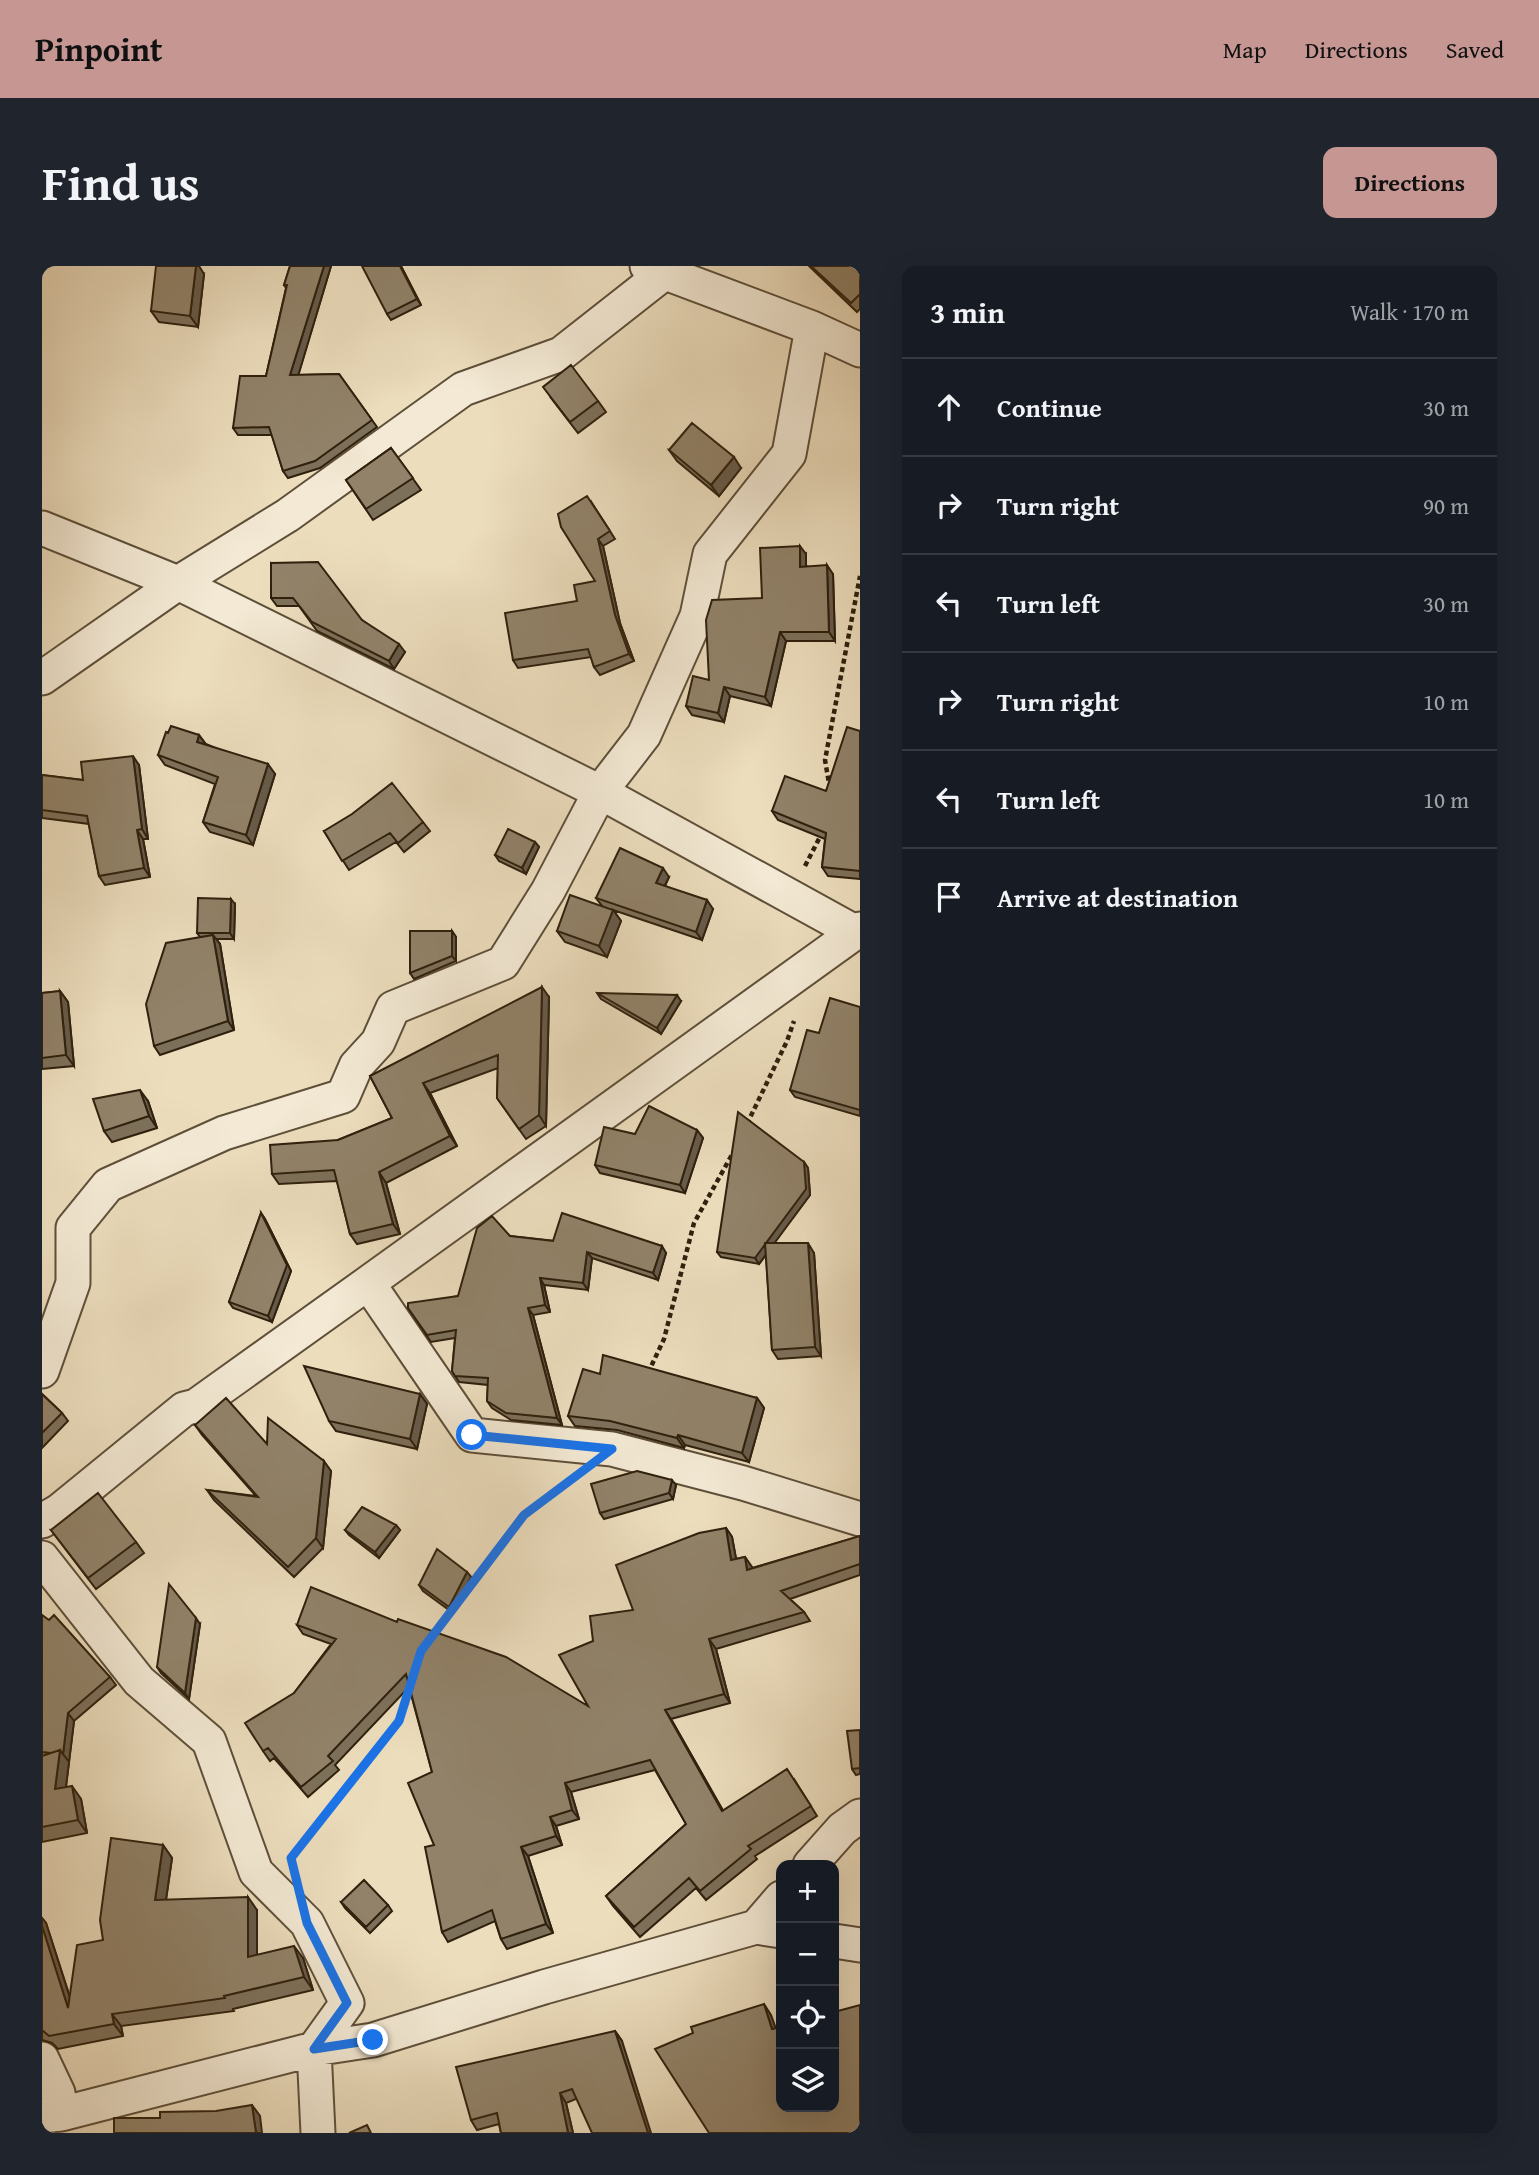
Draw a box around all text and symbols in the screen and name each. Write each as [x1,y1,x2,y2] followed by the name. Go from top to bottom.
[35,25,162,73] text: Pinpoint
[1223,32,1267,67] text: Map
[1305,32,1408,67] text: Directions
[1446,32,1504,67] text: Saved
[42,146,200,218] text: Find us
[1323,147,1497,218] button: Directions
[930,290,1005,334] text: 3 min
[1350,295,1469,328] text: Walk · 170 m
[930,388,968,426] icon: ahead
[997,388,1102,427] text: Continue
[1423,391,1469,424] text: 30 m
[930,486,968,524] icon: right
[997,486,1119,525] text: Turn right
[1423,489,1469,522] text: 90 m
[930,584,968,622] icon: left
[997,584,1100,623] text: Turn left
[1423,587,1469,620] text: 30 m
[930,682,968,720] icon: right
[997,682,1119,721] text: Turn right
[1423,685,1469,718] text: 10 m
[930,780,968,818] icon: left
[997,780,1100,819] text: Turn left
[1423,783,1469,816] text: 10 m
[930,878,968,916] icon: arrive
[997,878,1238,917] text: Arrive at destination
[456,1419,487,1450] route start
[776,1860,839,2112] map controls
[776,1860,839,1923] button: +
[776,1923,839,1986] button: −
[776,1986,839,2049] button: locate
[357,2024,388,2055] route end
[776,2049,839,2112] button: layers

